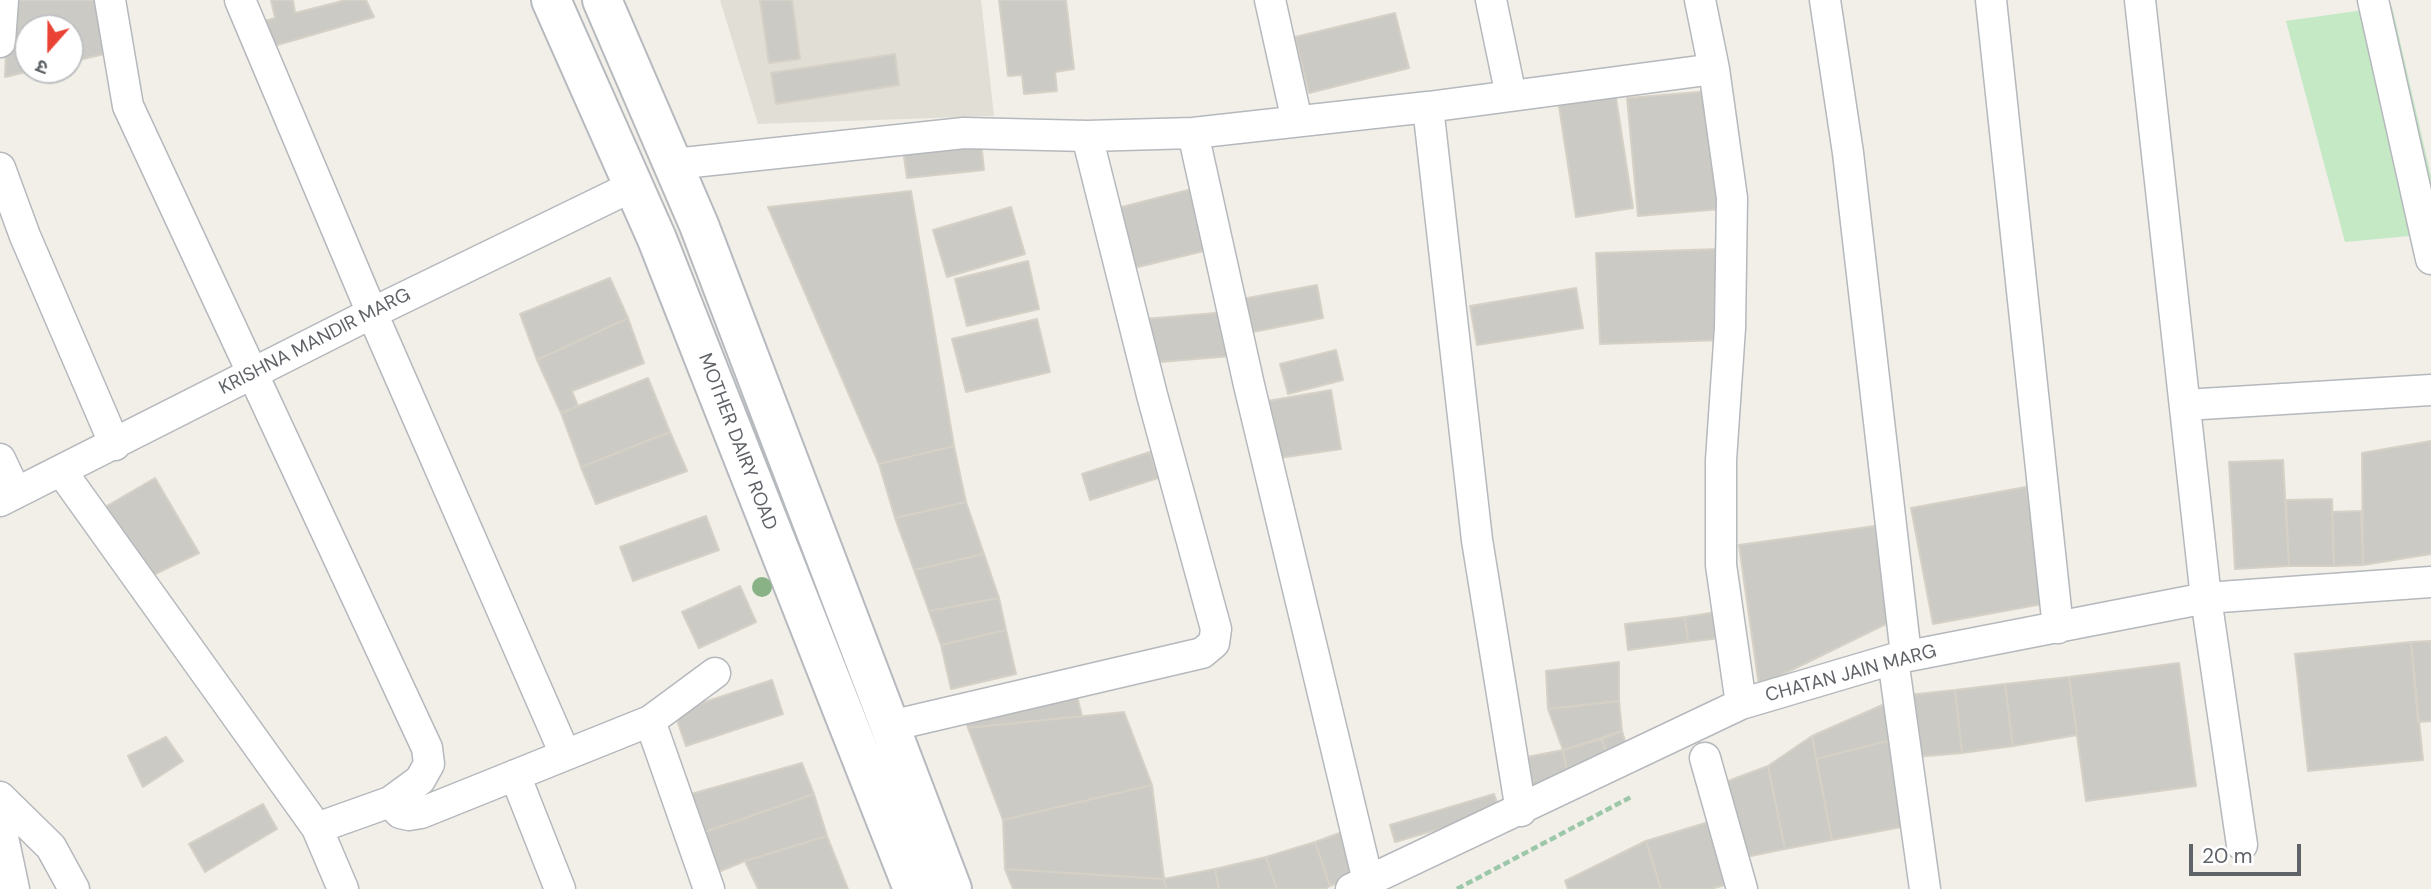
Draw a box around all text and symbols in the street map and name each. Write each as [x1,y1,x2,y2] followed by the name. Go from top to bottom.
[14,14,84,84] north arrow
[32,54,52,81] text: उ
[216,284,414,400] street label: KRISHNA MANDIR MARG
[693,350,781,534] street label: MOTHER DAIRY ROAD
[1763,640,1939,708] street label: CHATAN JAIN MARG
[2193,830,2305,874] scale bar
[2202,842,2253,870] text: 20 m

